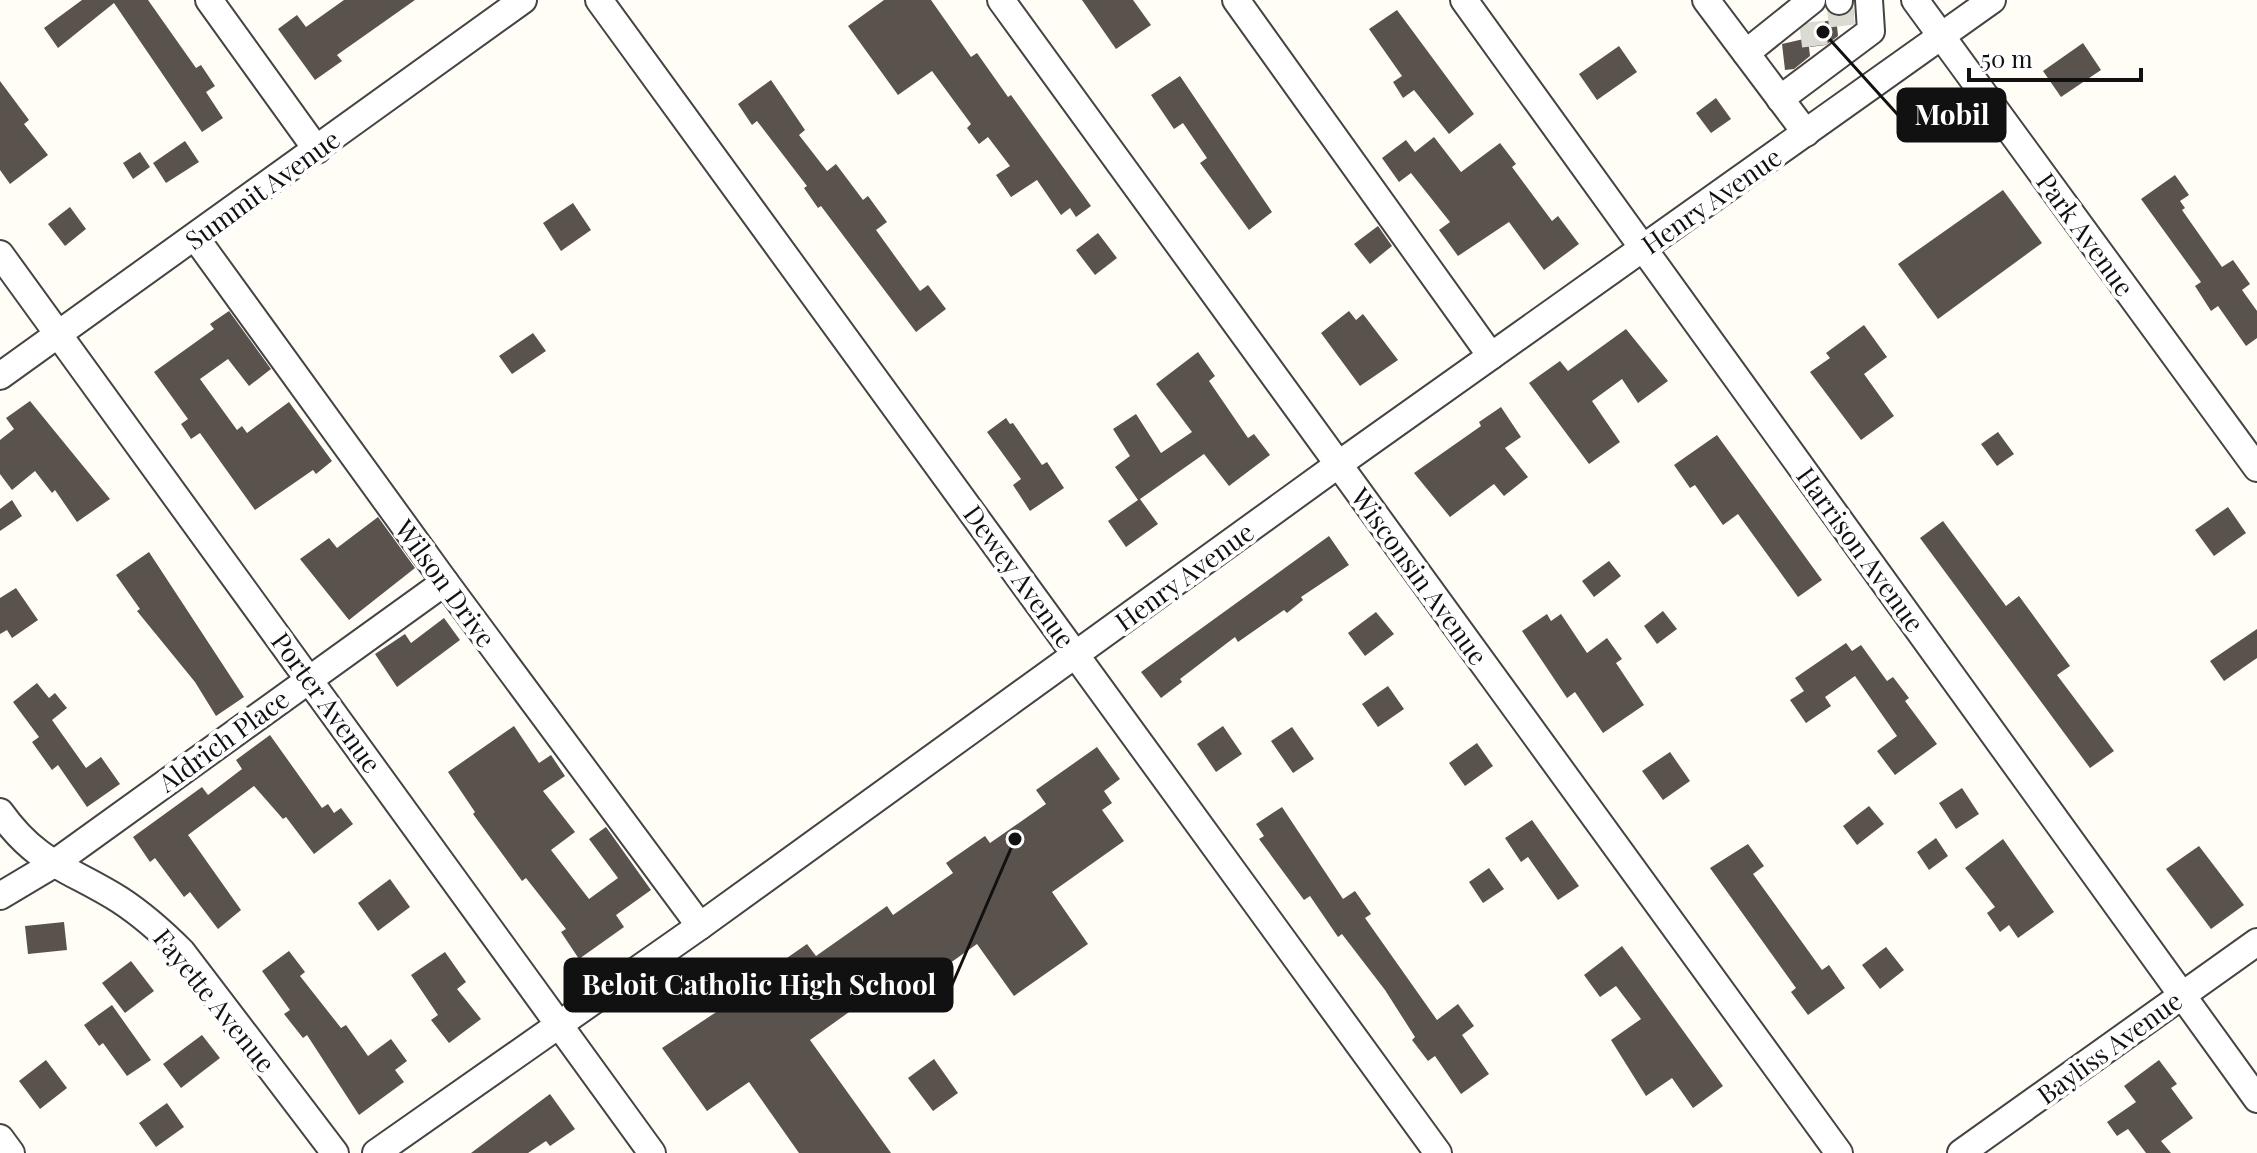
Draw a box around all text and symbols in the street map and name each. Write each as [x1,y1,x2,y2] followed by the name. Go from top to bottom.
[1969,32,2141,82] scale bar
[1981,42,2033,74] text: 50 m
[1898,89,2005,141] callout: Mobil
[1914,95,1990,132] text: Mobil
[178,121,346,257] street label: Summit Avenue
[1634,139,1788,261] street label: Henry Avenue
[2029,165,2143,303] street label: Park Avenue
[1789,459,1933,639] street label: Harrison Avenue
[1343,480,1496,672] street label: Wisconsin Avenue
[956,498,1084,654] street label: Dewey Avenue
[387,511,504,654] street label: Wilson Drive
[1108,514,1260,638] street label: Henry Avenue
[264,625,390,779] street label: Porter Avenue
[150,681,295,800] street label: Aldrich Place
[146,921,284,1079] street label: Fayette Avenue
[565,959,952,1011] callout: Beloit Catholic High School
[582,965,936,1002] text: Beloit Catholic High School
[2029,983,2189,1111] street label: Bayliss Avenue

